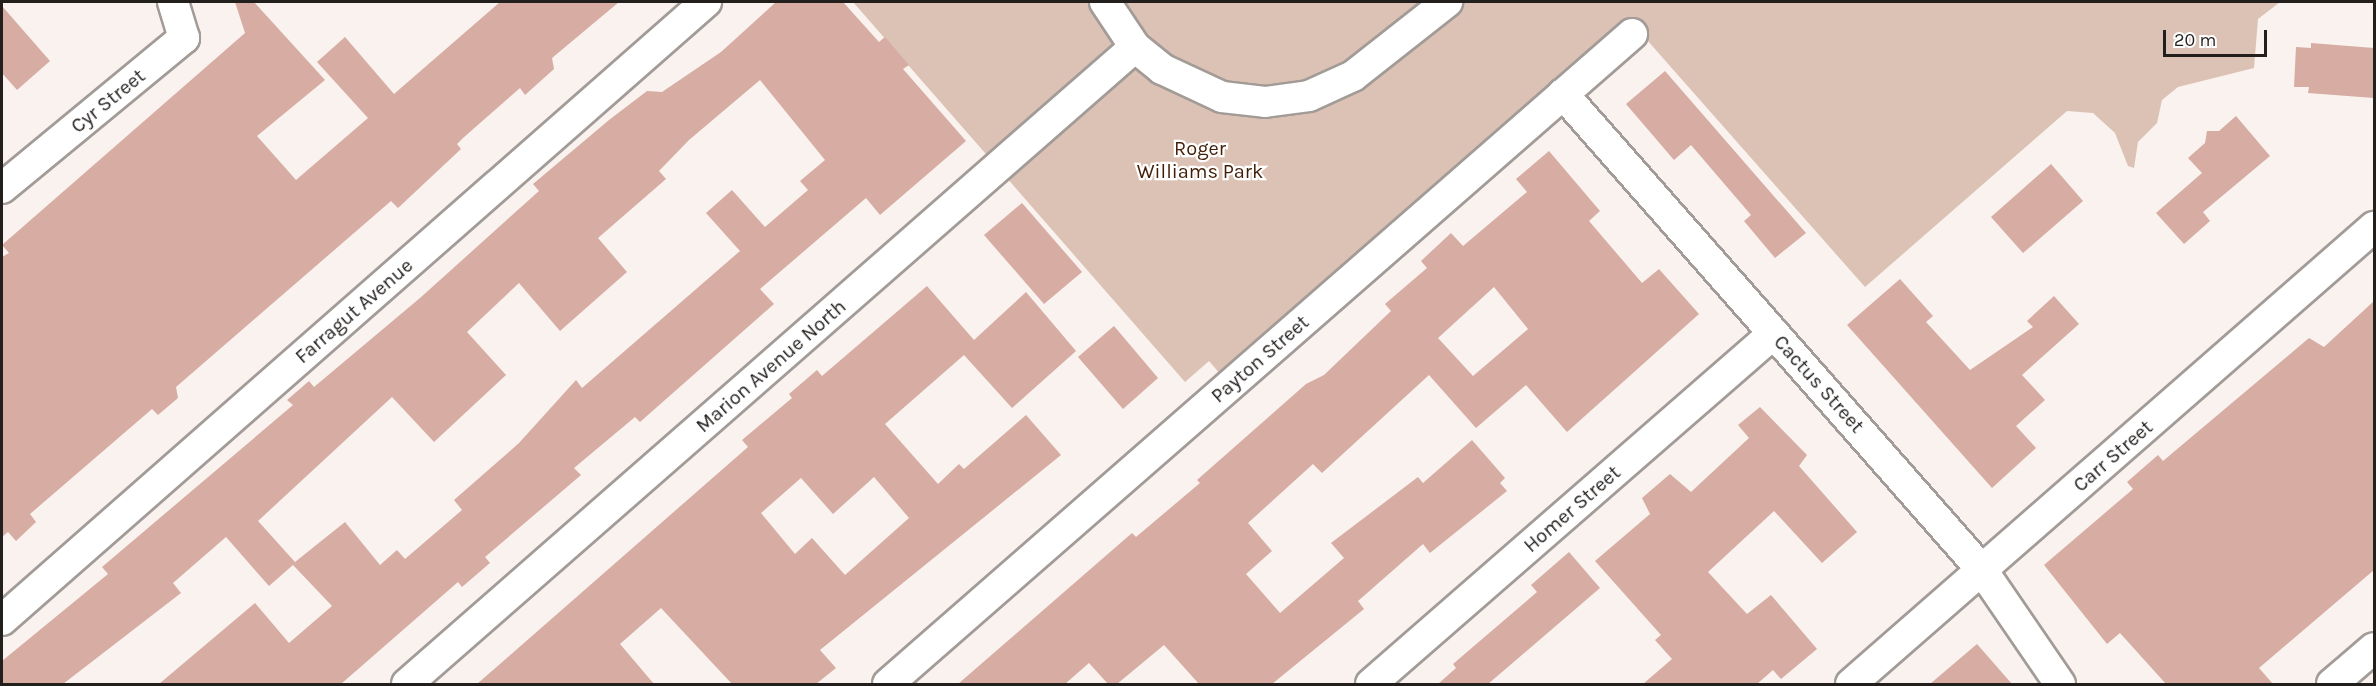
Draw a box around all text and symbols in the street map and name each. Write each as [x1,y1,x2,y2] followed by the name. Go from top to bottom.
[2166,18,2270,56] scale bar
[2174,29,2216,51] text: 20 m
[66,64,150,138] street label: Cyr Street
[1137,136,1263,183] park label: Roger Williams Park
[290,253,418,369] street label: Farragut Avenue
[691,294,851,438] street label: Marion Avenue North
[1206,310,1314,408] street label: Payton Street
[1769,330,1869,438] street label: Cactus Street
[2068,415,2158,497] street label: Carr Street
[1519,461,1625,557] street label: Homer Street

